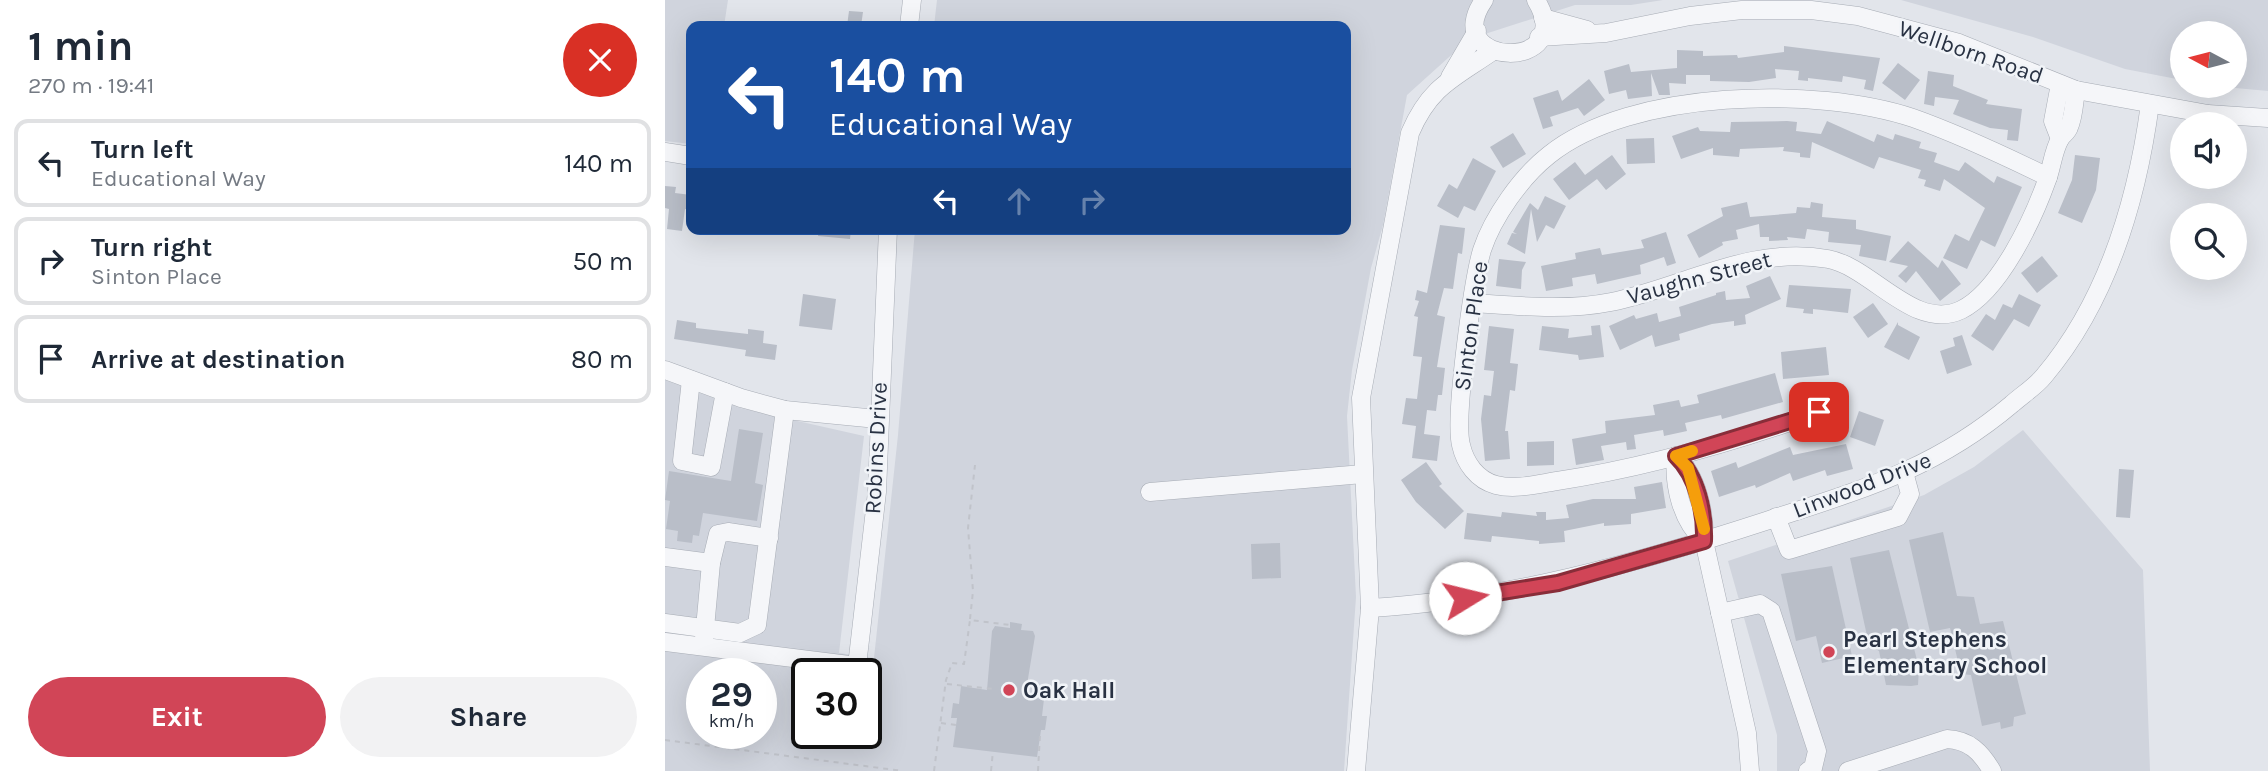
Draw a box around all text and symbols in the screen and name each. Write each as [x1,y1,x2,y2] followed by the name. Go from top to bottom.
[1895,15,2047,89] street label: Wellborn Road
[28,21,133,71] text: 1 min
[2170,21,2247,98] north arrow
[2170,21,2247,280] map controls
[563,23,637,97] button: close
[829,47,966,104] text: 140 m
[714,49,805,140] icon: left
[28,72,154,99] text: 270 m · 19:41
[829,106,1072,143] text: Educational Way
[2170,112,2247,189] button: sound
[91,134,193,165] text: Turn left
[32,144,70,182] icon: left
[564,148,633,179] text: 140 m
[91,165,266,192] text: Educational Way
[927,182,965,220] icon: left
[1000,182,1038,220] icon: ahead
[1073,182,1111,220] icon: right
[2170,203,2247,280] button: search
[91,232,212,263] text: Turn right
[32,242,70,280] icon: right
[572,246,633,277] text: 50 m
[1624,246,1774,310] street label: Vaughn Street
[1449,259,1493,393] street label: Sinton Place
[91,263,222,290] text: Sinton Place
[32,340,70,378] icon: arrive
[91,344,345,375] text: Arrive at destination
[571,344,633,375] text: 80 m
[859,381,893,515] street label: Robins Drive
[1789,382,1849,442] pin
[1800,393,1838,431] icon: arrive
[1789,446,1935,524] street label: Linwood Drive
[1428,561,1502,635] position arrow
[1843,626,2047,679] place label: Pearl Stephens Elementary School
[1821,644,1837,660] marker: Pearl Stephens Elementary School
[791,658,882,749] speed limit sign: 30
[710,674,753,715] text: 29
[28,677,326,757] button: Exit
[340,677,637,757] button: Share
[1023,677,1115,704] place label: Oak Hall
[1001,682,1017,698] marker: Oak Hall
[709,710,754,732] text: km/h

